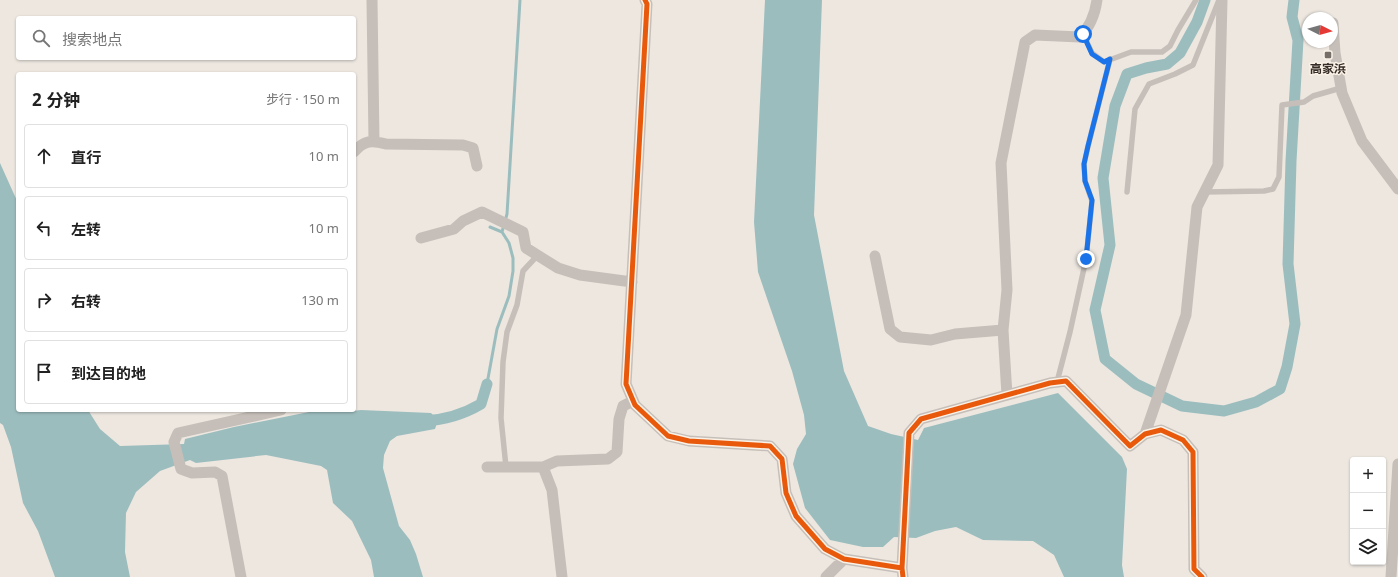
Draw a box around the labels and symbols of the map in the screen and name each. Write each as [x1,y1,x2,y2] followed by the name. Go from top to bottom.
[1302,12,1338,48] north arrow
[1074,25,1092,43] route start
[1323,50,1333,60] marker: 高家浜
[1310,60,1346,77] place label: 高家浜
[1077,250,1095,268] route end

